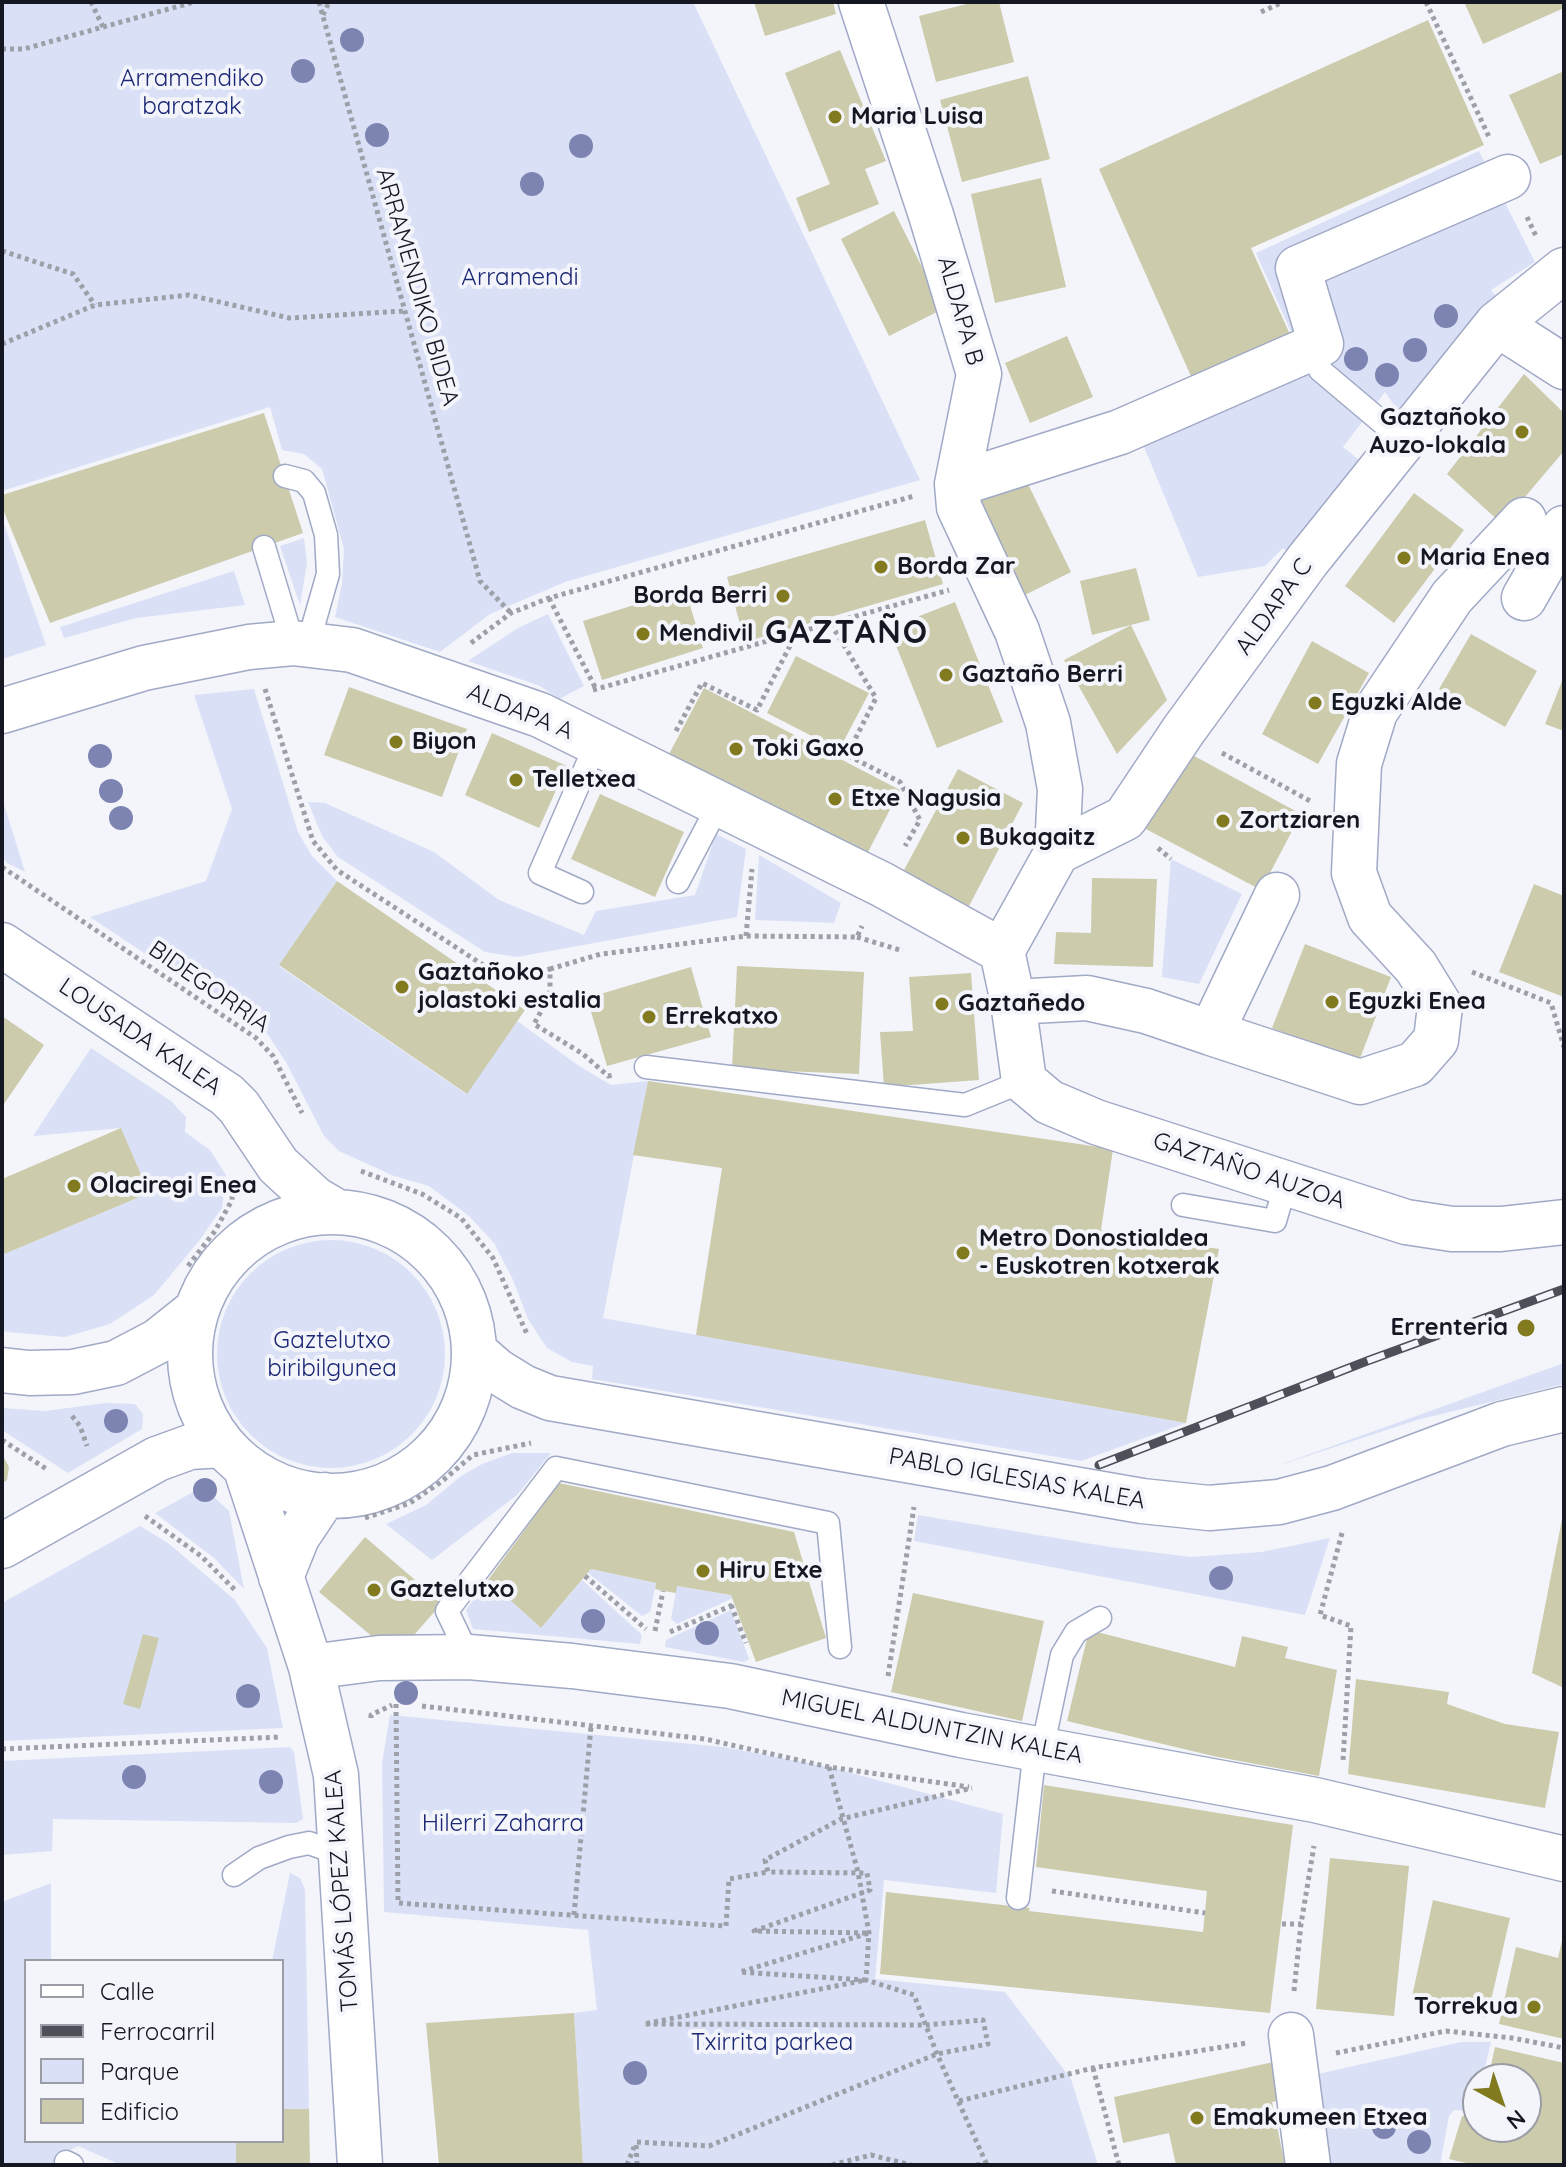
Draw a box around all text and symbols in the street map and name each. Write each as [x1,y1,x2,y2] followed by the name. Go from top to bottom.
[120,65,264,121] park label: Arramendiko baratzak
[851,103,984,131] place label: Maria Luisa
[826,108,844,126] marker: Maria Luisa
[369,165,465,409] street label: ARRAMENDIKO BIDEA
[931,253,989,369] street label: ALDAPA B
[461,264,579,292] park label: Arramendi
[1370,404,1506,460] place label: Gaztañoko Auzo-lokala
[1513,423,1531,441] marker: Gaztañoko Auzo-lokala
[1420,544,1550,572] place label: Maria Enea
[1395,549,1413,567] marker: Maria Enea
[897,553,1015,581] place label: Borda Zar
[1229,553,1319,661] street label: ALDAPA C
[872,558,890,576] marker: Borda Zar
[633,582,767,610] place label: Borda Berri
[774,587,792,605] marker: Borda Berri
[765,614,929,652] district label: GAZTAÑO
[659,620,753,648] place label: Mendivil
[634,625,652,643] marker: Mendivil
[962,661,1123,689] place label: Gaztaño Berri
[937,666,955,684] marker: Gaztaño Berri
[463,678,577,746] street label: ALDAPA A
[1331,689,1462,717] place label: Eguzki Alde
[1306,694,1324,712] marker: Eguzki Alde
[412,728,477,756] place label: Biyon
[387,733,405,751] marker: Biyon
[752,735,864,763] place label: Toki Gaxo
[727,740,745,758] marker: Toki Gaxo
[532,766,636,794] place label: Telletxea
[507,771,525,789] marker: Telletxea
[851,785,1001,813] place label: Etxe Nagusia
[826,790,844,808] marker: Etxe Nagusia
[1239,807,1360,835] place label: Zortziaren
[1214,812,1232,830] marker: Zortziaren
[979,824,1095,852] place label: Bukagaitz
[954,829,972,847] marker: Bukagaitz
[143,935,275,1039] street label: BIDEGORRIA
[418,959,601,1015] place label: Gaztañoko jolastoki estalia
[53,972,227,1102] street label: LOUSADA KALEA
[393,978,411,996] marker: Gaztañoko jolastoki estalia
[1348,988,1486,1016] place label: Eguzki Enea
[958,990,1085,1018] place label: Gaztañedo
[1323,993,1341,1011] marker: Eguzki Enea
[933,995,951,1013] marker: Gaztañedo
[665,1003,778,1031] place label: Errekatxo
[640,1008,658,1026] marker: Errekatxo
[1149,1126,1349,1216] street label: GAZTAÑO AUZOA
[90,1172,257,1200] place label: Olaciregi Enea
[65,1177,83,1195] marker: Olaciregi Enea
[979,1225,1220,1281] place label: Metro Donostialdea - Euskotren kotxerak
[954,1244,972,1262] marker: Metro Donostialdea - Euskotren kotxerak
[1390,1314,1508,1342] place label: Errenteria
[1515,1317,1537,1339] marker: Errenteria
[267,1327,397,1383] park label: Gaztelutxo biribilgunea
[887,1442,1147,1516] street label: PABLO IGLESIAS KALEA
[719,1557,823,1585] place label: Hiru Etxe
[694,1562,712,1580] marker: Hiru Etxe
[390,1576,515,1604] place label: Gaztelutxo
[365,1581,383,1599] marker: Gaztelutxo
[779,1684,1085,1770] street label: MIGUEL ALDUNTZIN KALEA
[319,1769,365,2013] street label: TOMÁS LÓPEZ KALEA
[422,1810,584,1838] park label: Hilerri Zaharra
[24,1959,284,2143] legend
[100,1976,155,2006] text: Calle
[1414,1993,1518,2021] place label: Torrekua
[1525,1998,1543,2016] marker: Torrekua
[100,2016,215,2046] text: Ferrocarril
[691,2029,853,2057] park label: Txirrita parkea
[100,2056,179,2086] text: Parque
[1462,2063,1542,2143] north arrow
[100,2096,179,2126] text: Edificio
[1213,2104,1428,2132] place label: Emakumeen Etxea
[1501,2104,1531,2136] text: N
[1188,2109,1206,2127] marker: Emakumeen Etxea

